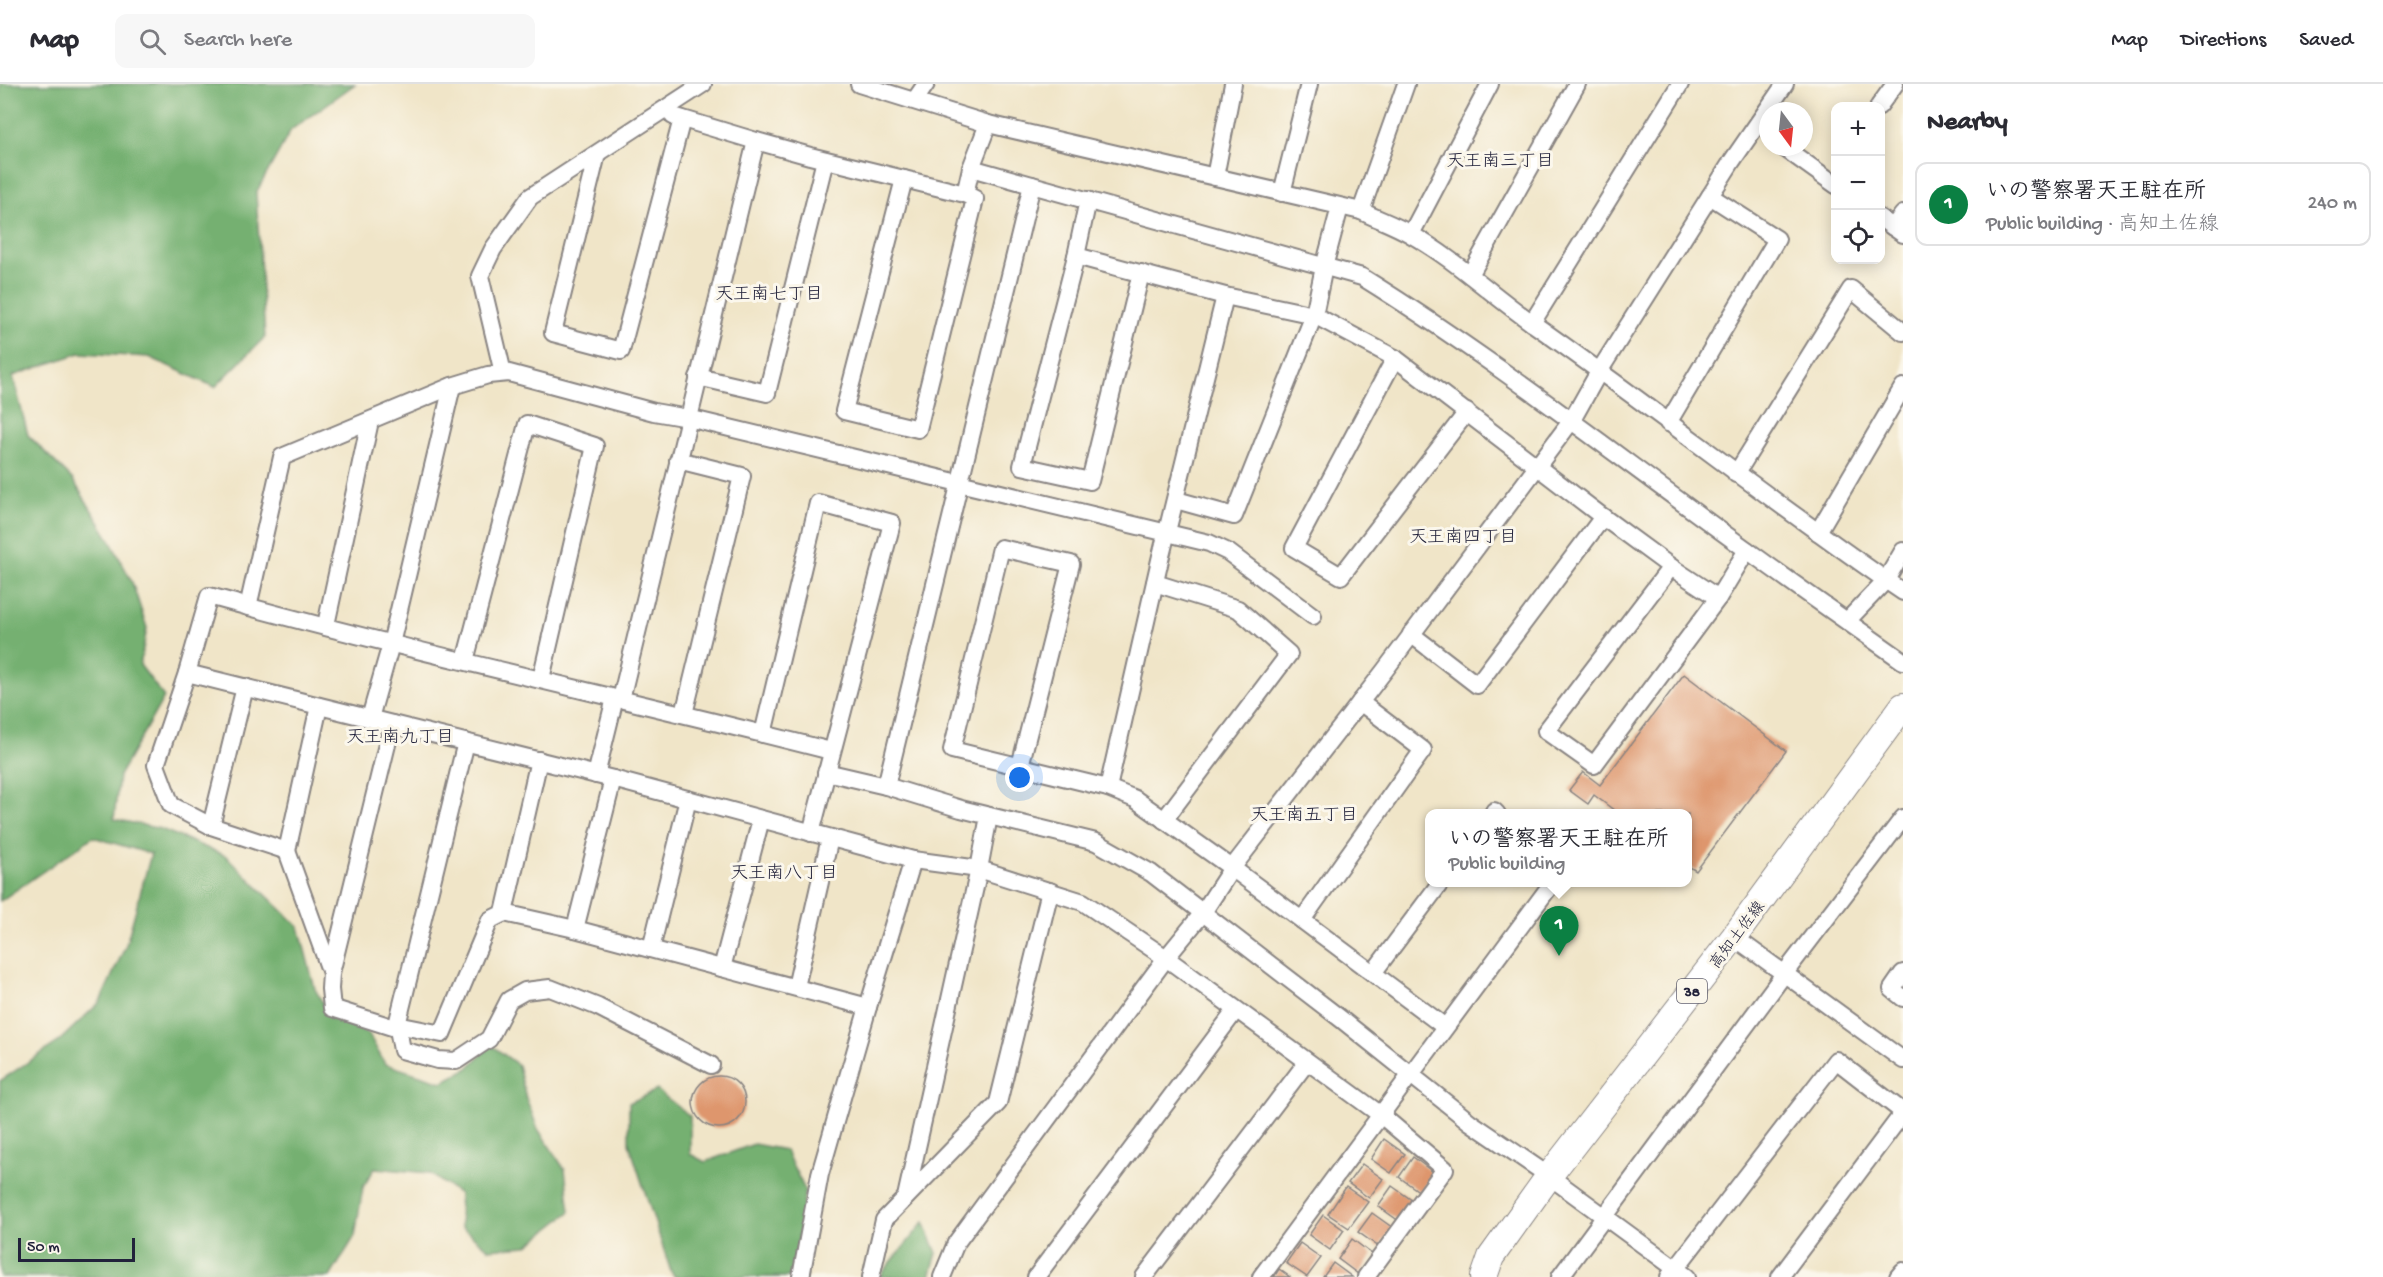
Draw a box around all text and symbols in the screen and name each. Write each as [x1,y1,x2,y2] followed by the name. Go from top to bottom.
[115,14,535,68] search box
[30,25,79,58] text: Map
[136,25,169,58] icon: search
[184,28,292,54] text: Search here
[2111,29,2148,54] text: Map
[2181,29,2266,54] text: Directions
[2299,29,2353,54] text: Saved
[1759,102,1813,156] north arrow
[1831,102,1885,264] map controls
[1831,102,1885,156] button: +
[1927,108,2008,139] text: Nearby
[1446,151,1554,173] district label: 天王南三丁目
[1831,156,1885,210] button: −
[1986,180,2206,206] text: いの警察署天王駐在所
[1944,193,1953,216] text: 1
[2307,193,2357,216] text: 240 m
[1831,210,1885,264] button: locate
[1986,214,2219,237] text: Public building · 高知土佐線
[715,284,823,306] district label: 天王南七丁目
[1409,527,1517,549] district label: 天王南四丁目
[346,727,454,749] district label: 天王南九丁目
[1005,763,1034,792] your location
[1250,805,1358,827] district label: 天王南五丁目
[1425,809,1692,887] popup
[1448,828,1669,854] text: いの警察署天王駐在所
[1448,854,1565,877] text: Public building
[730,863,838,885] district label: 天王南八丁目
[1706,897,1770,974] street label: 高知土佐線
[1540,906,1578,956] pin: 1
[1677,979,1707,1003] road number: 38
[18,1235,135,1262] scale bar
[27,1239,60,1258] text: 50 m

